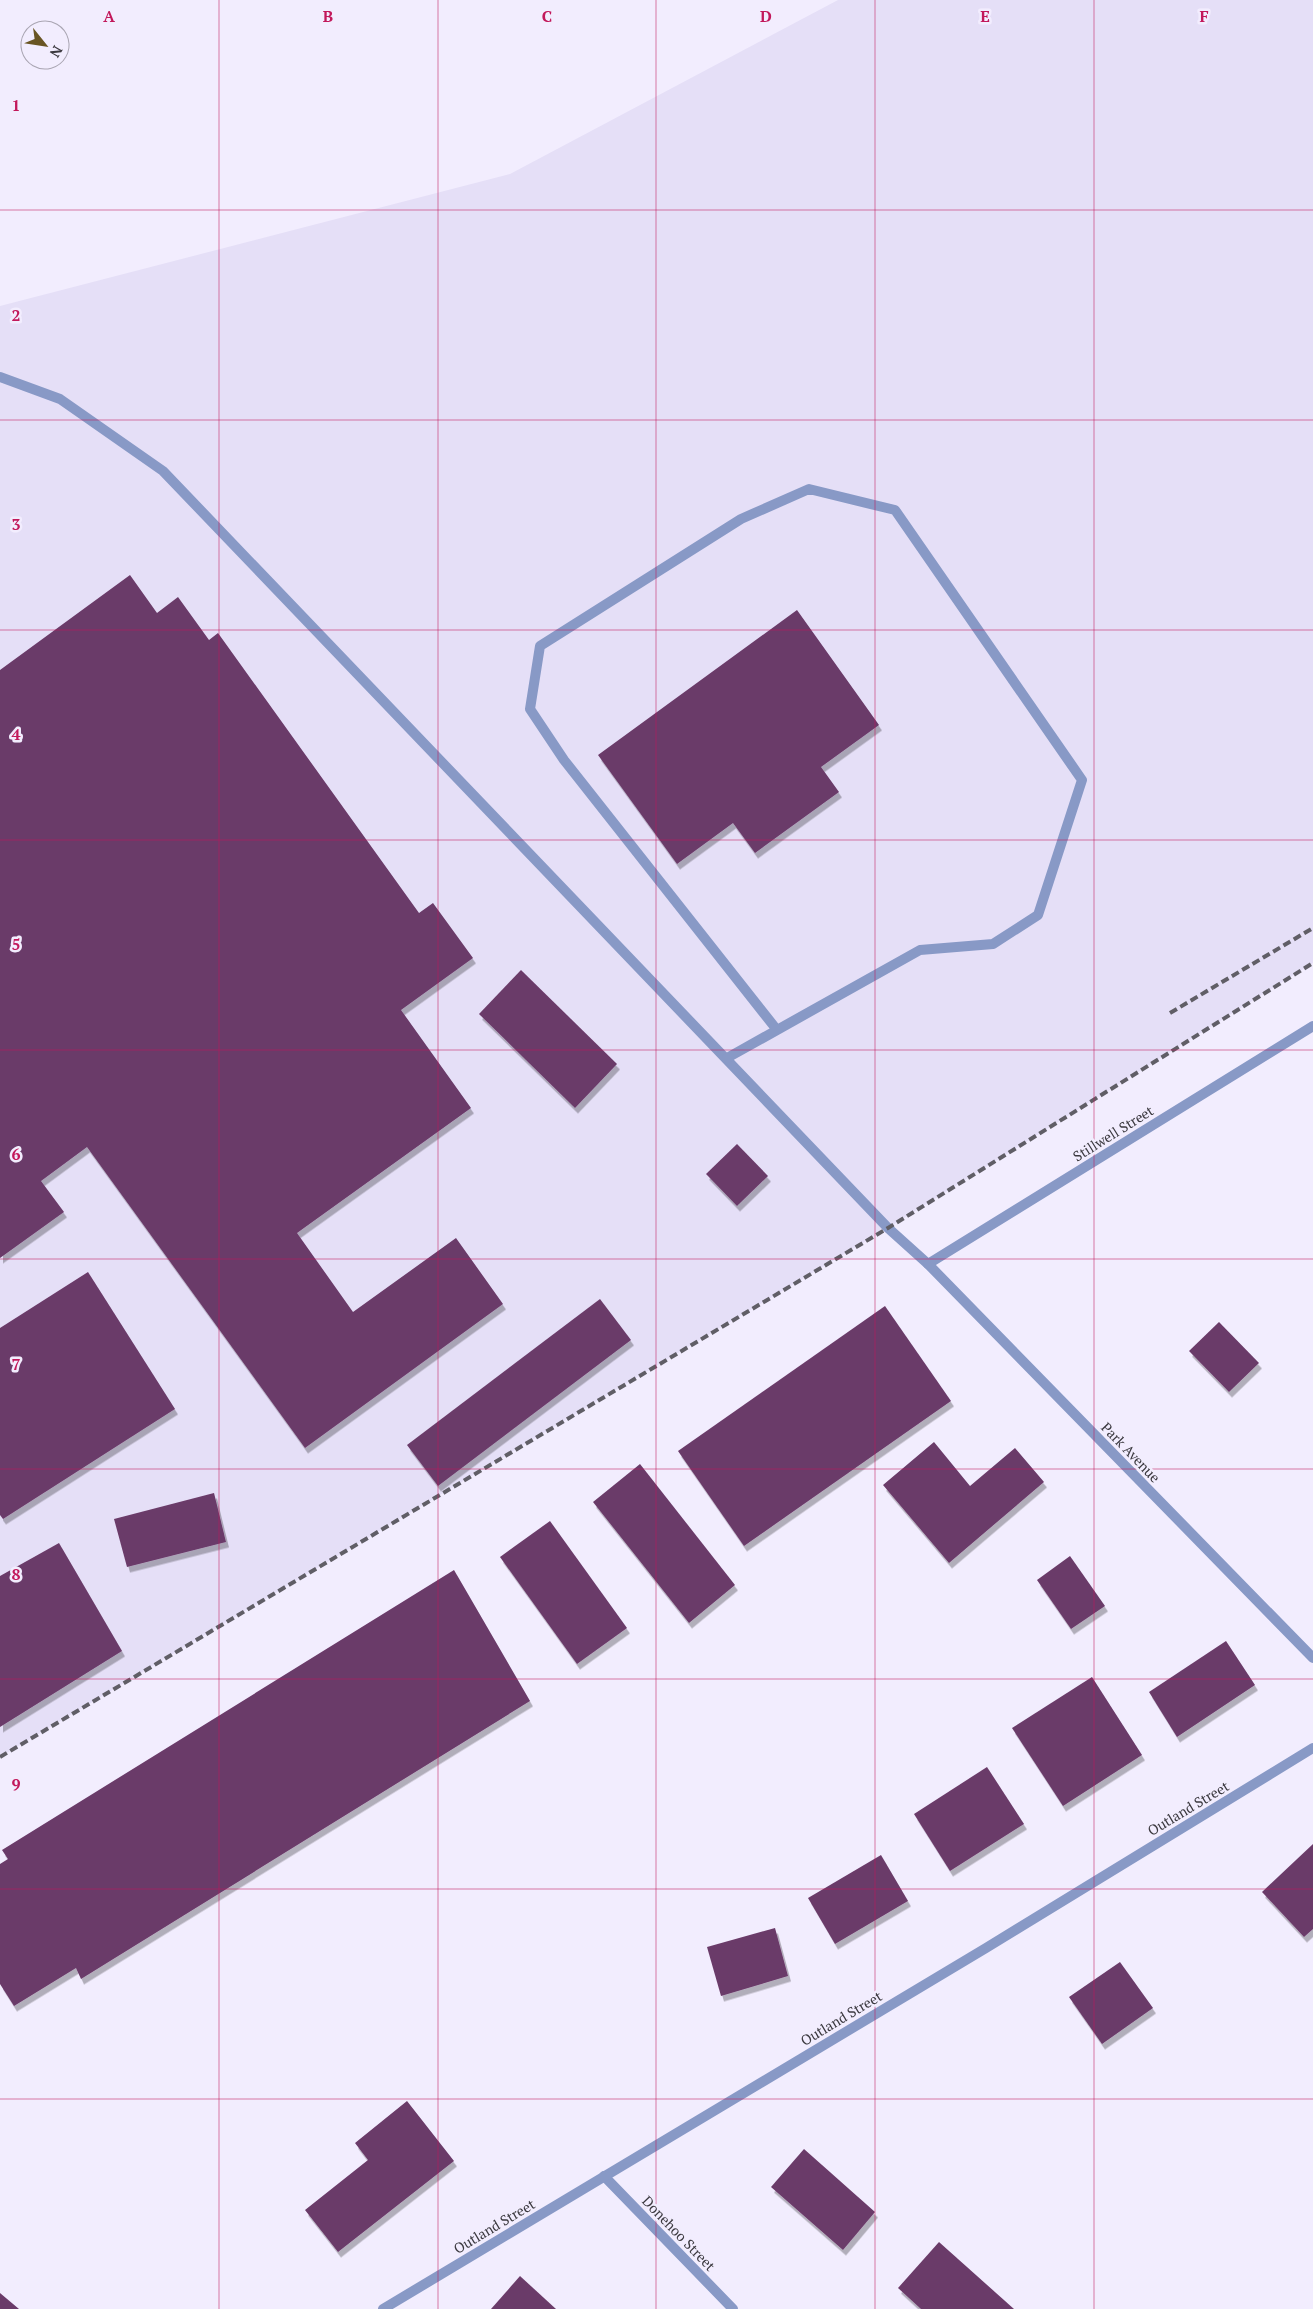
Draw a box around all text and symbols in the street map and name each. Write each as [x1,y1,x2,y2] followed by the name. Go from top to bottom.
[103,5,115,27] text: A
[323,5,333,27] text: B
[542,5,552,27] text: C
[760,5,772,27] text: D
[980,5,990,27] text: E
[1199,5,1209,27] text: F
[20,20,70,70] north arrow
[46,42,68,61] text: N
[11,94,21,116] text: 1
[11,304,21,326] text: 2
[11,513,21,535] text: 3
[11,723,21,745] text: 4
[11,933,21,955] text: 5
[1069,1100,1158,1165] street label: Stillwell Street
[11,1143,21,1165] text: 6
[11,1353,21,1375] text: 7
[1097,1418,1165,1486] street label: Park Avenue
[11,1563,21,1585] text: 8
[11,1773,21,1795] text: 9
[1144,1776,1233,1840] street label: Outland Street
[797,1986,886,2050] street label: Outland Street
[638,2191,720,2275] street label: Donehoo Street
[450,2194,539,2258] street label: Outland Street

